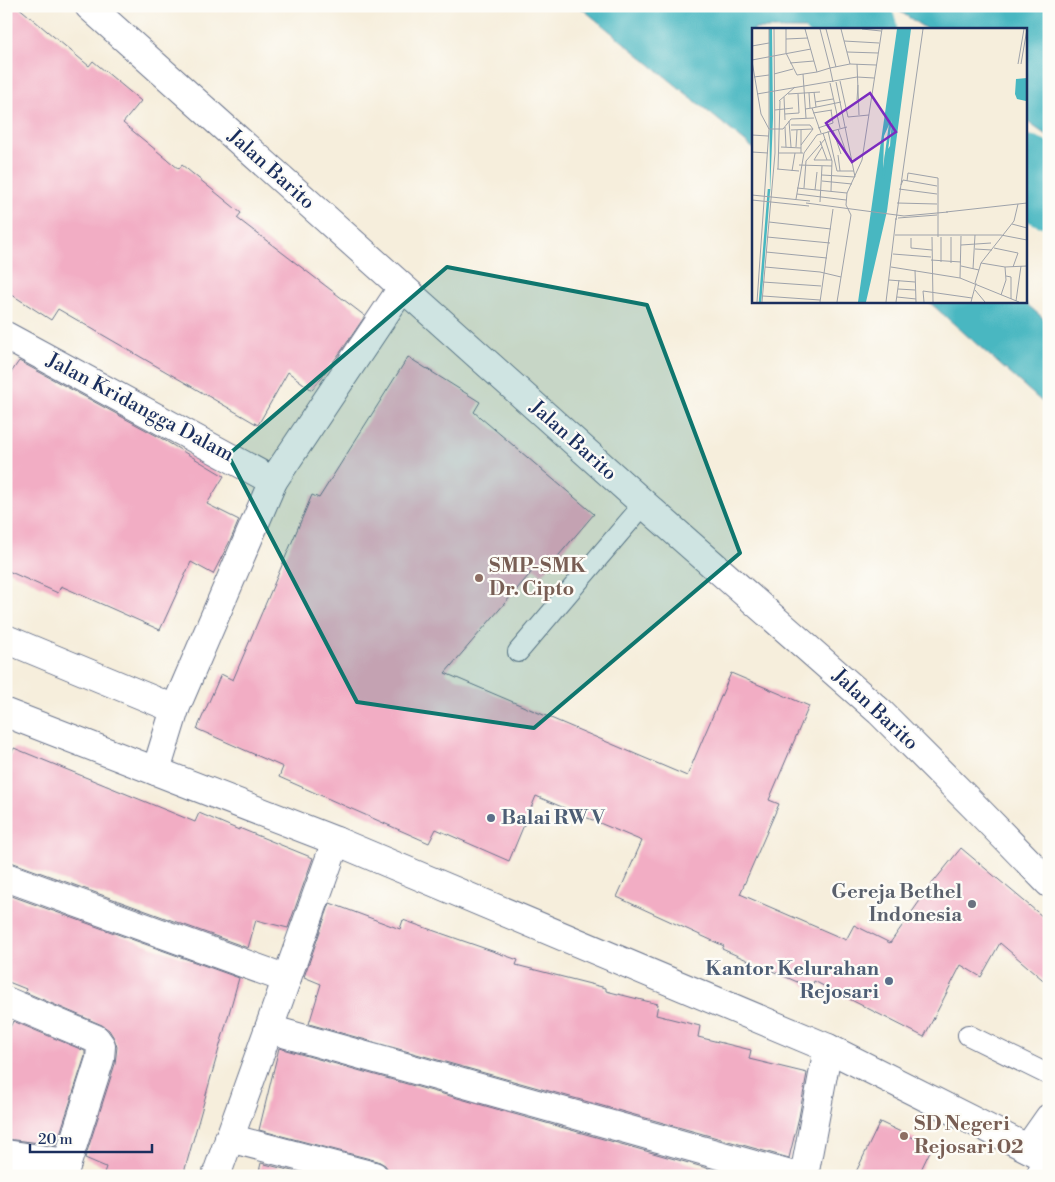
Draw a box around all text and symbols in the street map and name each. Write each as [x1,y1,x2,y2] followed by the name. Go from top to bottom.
[752,28,1028,302] inset map
[222,124,320,216] street label: Jalan Barito
[41,348,238,468] street label: Jalan Kridangga Dalam
[524,395,622,487] street label: Jalan Barito
[489,554,587,602] place label: SMP-SMK Dr. Cipto
[473,572,485,584] marker: SMP-SMK Dr. Cipto
[826,663,923,756] street label: Jalan Barito
[501,806,605,831] place label: Balai RW V
[485,812,497,824] marker: Balai RW V
[831,880,962,928] place label: Gereja Bethel Indonesia
[966,898,978,910] marker: Gereja Bethel Indonesia
[705,957,880,1005] place label: Kantor Kelurahan Rejosari
[883,975,895,987] marker: Kantor Kelurahan Rejosari
[914,1112,1024,1160] place label: SD Negeri Rejosari 02
[30,1122,152,1154] scale bar
[38,1130,73,1149] text: 20 m
[898,1130,910,1142] marker: SD Negeri Rejosari 02

